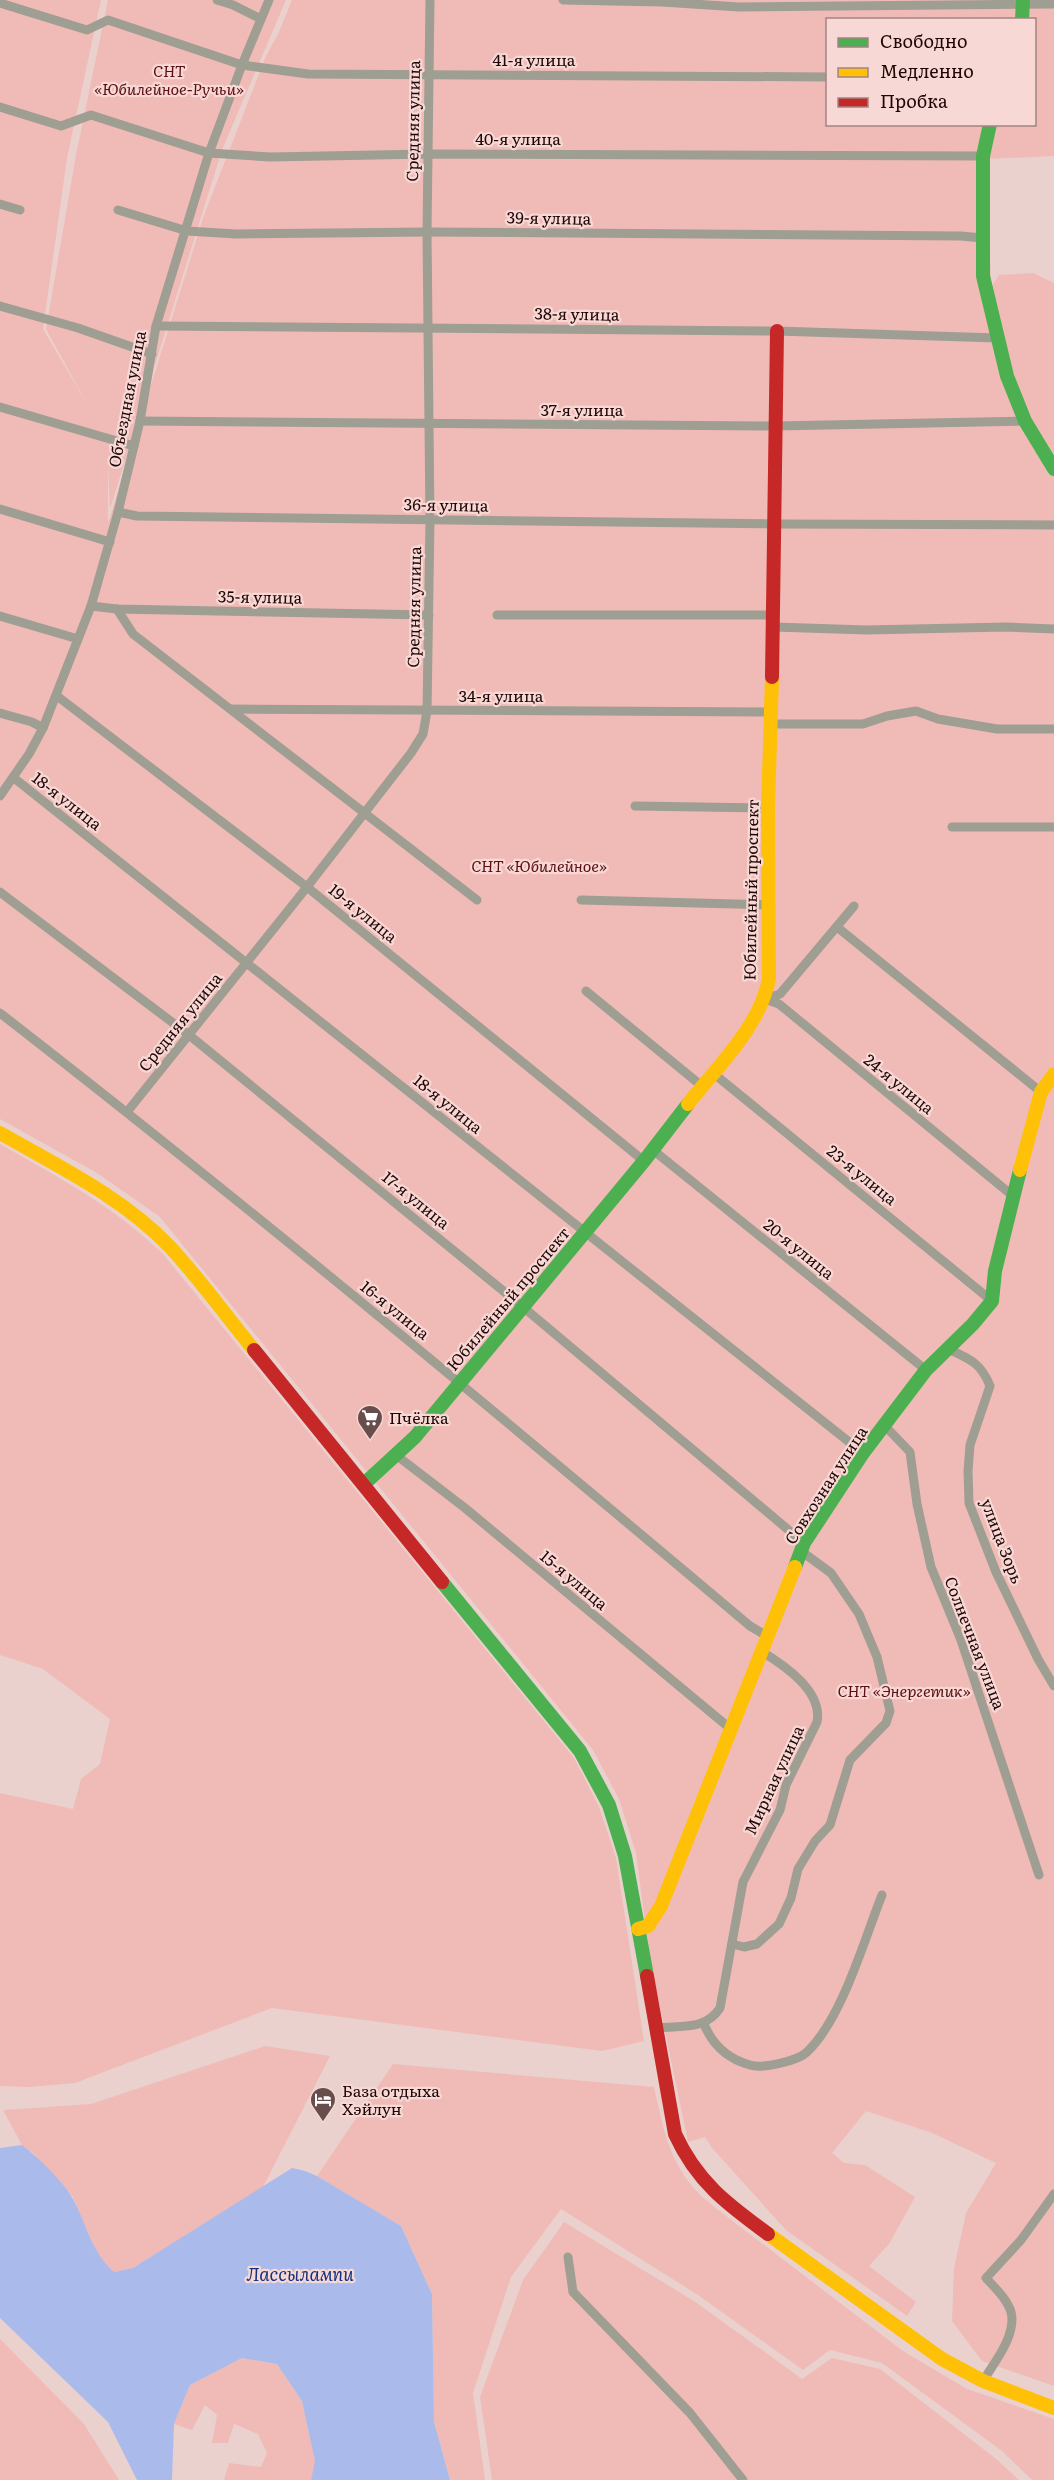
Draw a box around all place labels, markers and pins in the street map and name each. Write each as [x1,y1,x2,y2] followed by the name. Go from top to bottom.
[355,1403,385,1441] supermarket icon: Пчёлка
[389,1405,449,1429] place label: Пчёлка
[342,2078,440,2120] place label: База отдыха Хэйлун
[308,2085,338,2123] hotel icon: База отдыха Хэйлун

